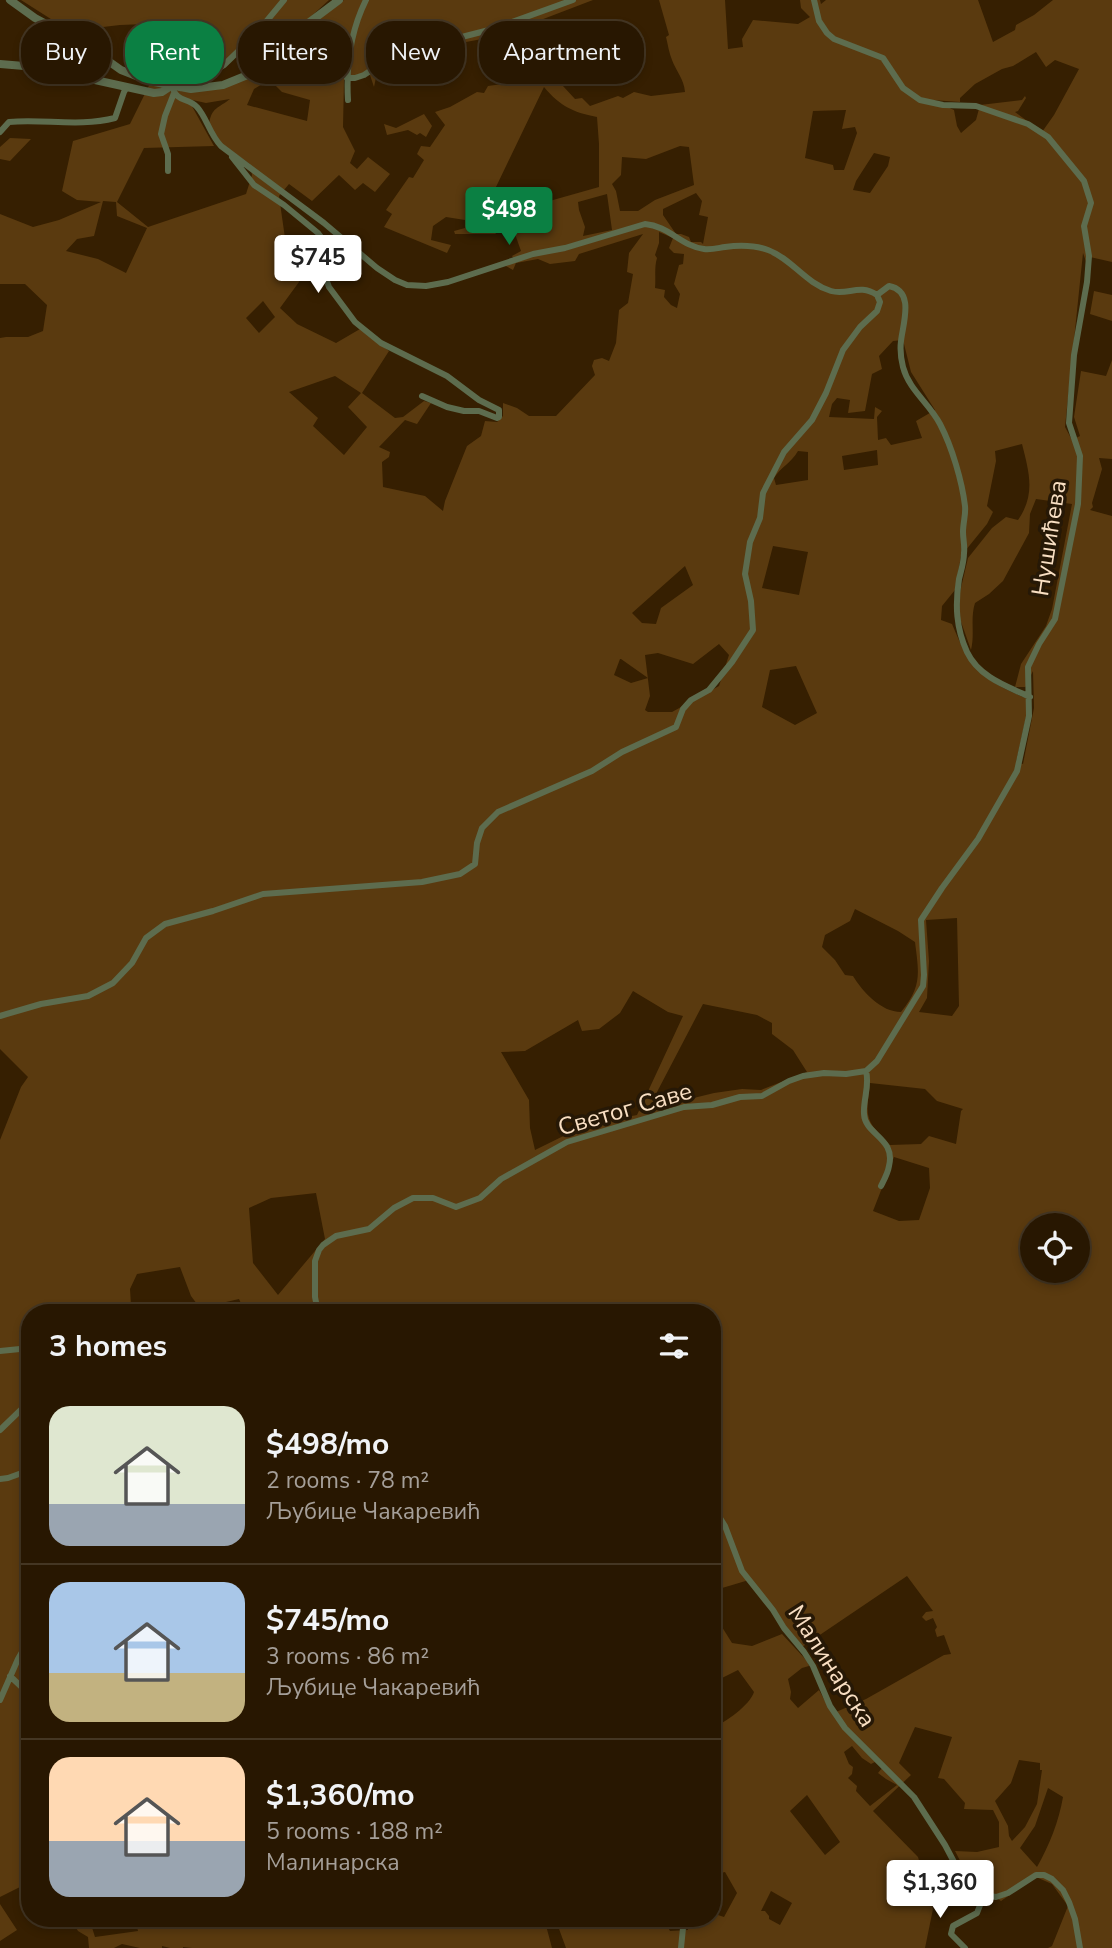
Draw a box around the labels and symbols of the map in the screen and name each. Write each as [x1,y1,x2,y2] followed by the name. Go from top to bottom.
[468,188,550,247] pin: $498
[277,236,359,295] pin: $745
[1024,478,1074,598] street label: Нушићева
[554,1075,696,1143] street label: Светог Саве
[781,1599,883,1733] street label: Малинарска
[883,1860,997,1920] pin: $1,360

